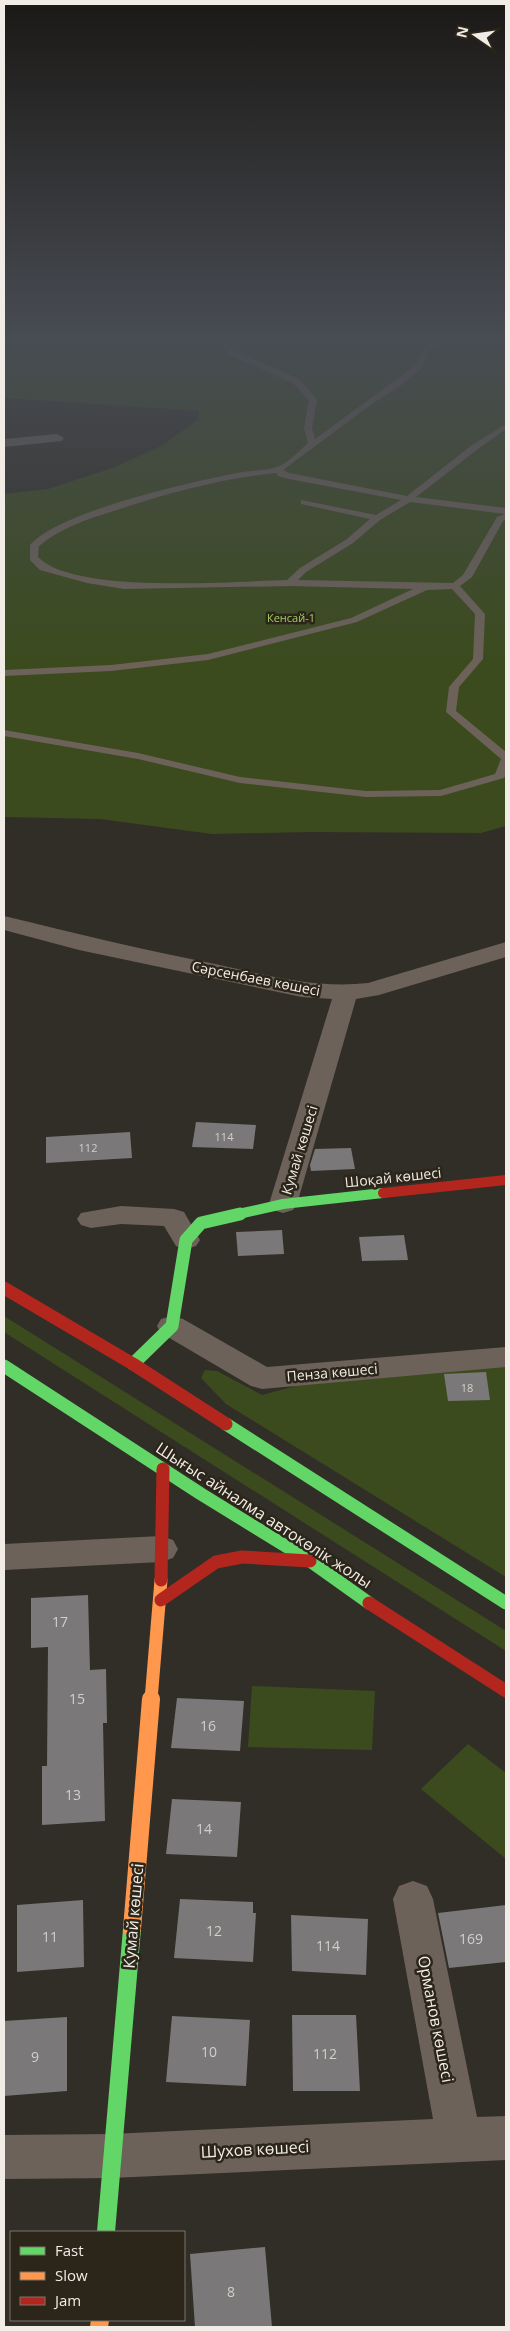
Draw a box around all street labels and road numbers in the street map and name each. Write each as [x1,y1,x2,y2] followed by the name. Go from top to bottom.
[190,956,322,1000] street label: Сәрсенбаев көшесі
[276,1103,322,1197] street label: Кумай көшесі
[344,1162,442,1192] street label: Шоқай көшесі
[286,1359,378,1385] street label: Пенза көшесі
[152,1437,376,1593] street label: Шығыс айналма автокөлік жолы
[117,1862,149,1970] street label: Кумай көшесі
[413,1954,459,2084] street label: Орманов көшесі
[200,2135,310,2163] street label: Шухов көшесі

